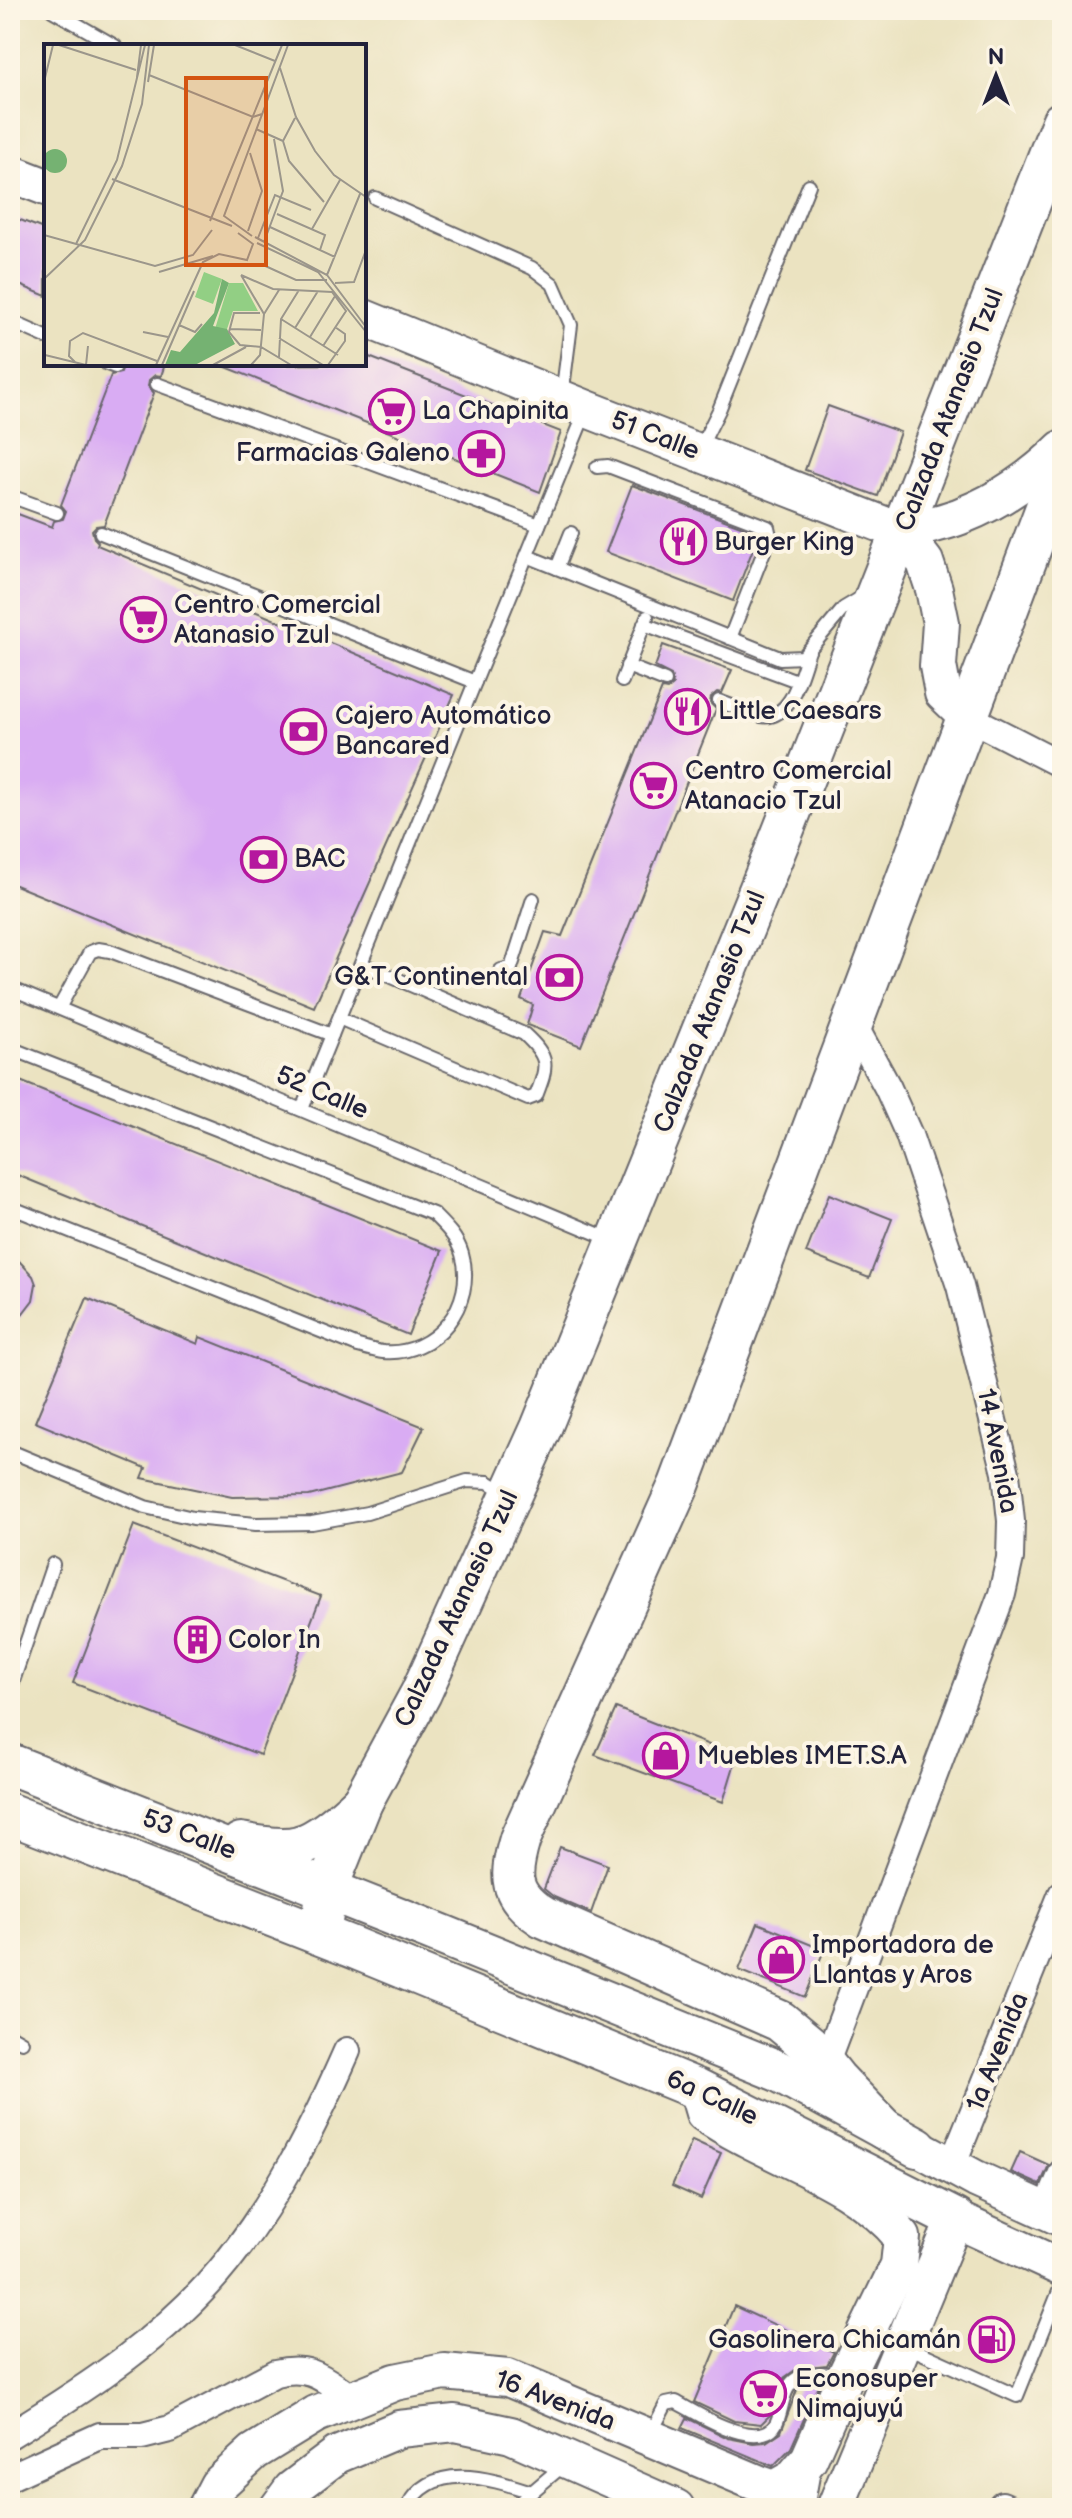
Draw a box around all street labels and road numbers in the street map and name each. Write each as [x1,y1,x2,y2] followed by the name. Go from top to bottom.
[889,284,1011,536] street label: Calzada Atanasio Tzul
[606,405,704,467] street label: 51 Calle
[647,887,773,1137] street label: Calzada Atanasio Tzul
[271,1060,373,1126] street label: 52 Calle
[970,1386,1024,1516] street label: 14 Avenida
[388,1486,526,1732] street label: Calzada Atanasio Tzul
[138,1803,240,1867] street label: 53 Calle
[960,1988,1036,2116] street label: 1a Avenida
[661,2063,763,2133] street label: 6a Calle
[491,2364,619,2438] street label: 16 Avenida

